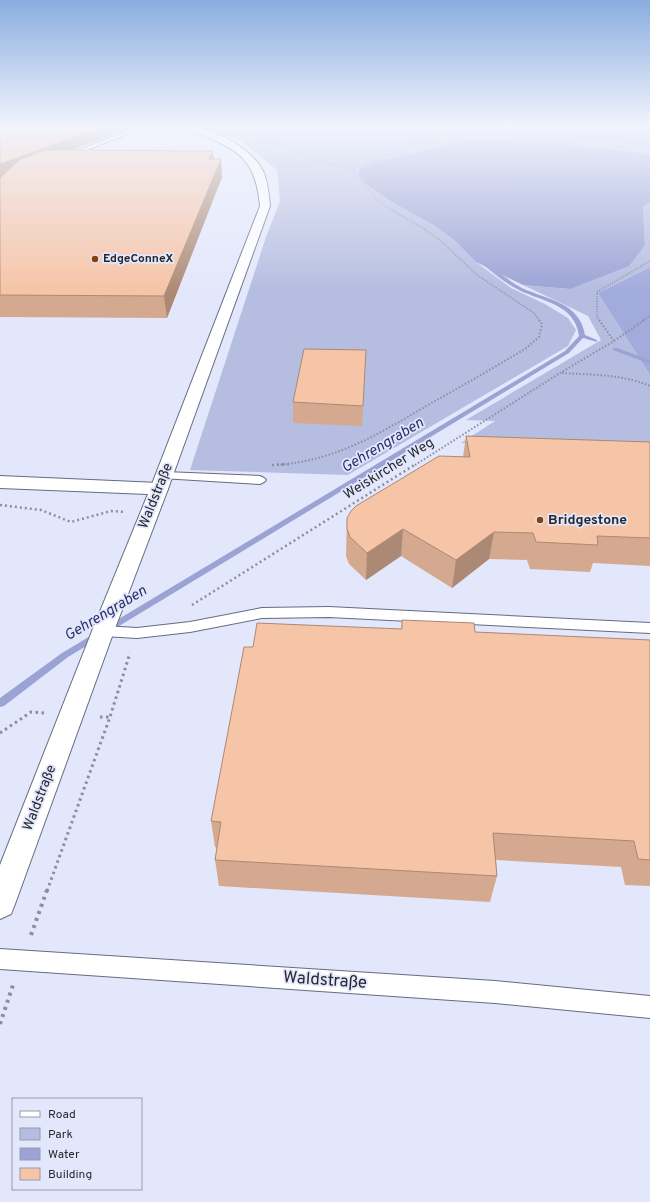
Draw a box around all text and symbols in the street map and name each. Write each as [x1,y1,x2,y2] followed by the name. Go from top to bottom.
[103,251,173,267] place label: EdgeConneX
[90,254,100,264] marker: EdgeConneX
[338,414,428,478] water label: Gehrengraben
[341,434,437,504] street label: Weiskircher Weg
[135,461,177,531] street label: Waldstraße
[548,512,627,529] place label: Bridgestone
[535,515,545,525] marker: Bridgestone
[61,582,151,646] water label: Gehrengraben
[20,763,60,833] street label: Waldstraße
[282,967,368,995] street label: Waldstraße
[12,1098,142,1190] legend
[48,1107,76,1123] text: Road
[48,1127,73,1143] text: Park
[48,1147,80,1163] text: Water
[48,1167,92,1183] text: Building

